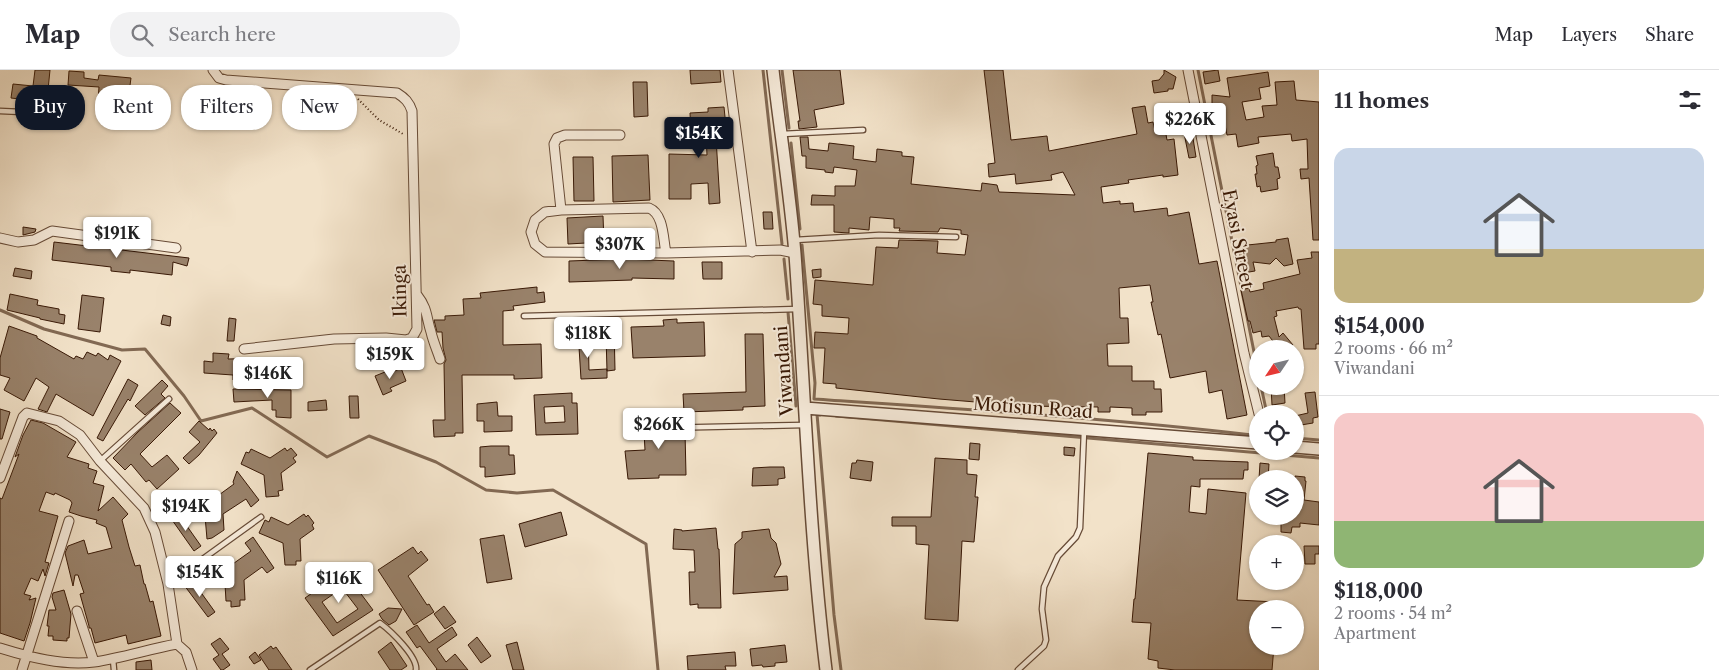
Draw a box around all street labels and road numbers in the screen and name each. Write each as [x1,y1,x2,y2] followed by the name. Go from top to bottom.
[1218,188,1259,291] street label: Eyasi Street
[389,264,411,318] street label: Ikinga
[770,325,798,418] street label: Viwandani
[972,393,1094,423] street label: Motisun Road

